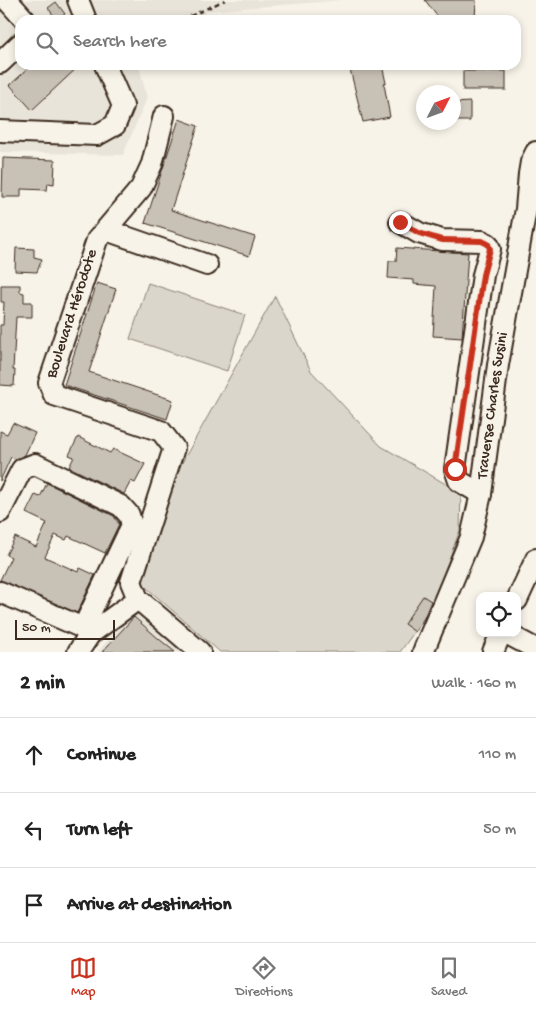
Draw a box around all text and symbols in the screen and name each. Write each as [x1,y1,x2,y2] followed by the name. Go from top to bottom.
[15,15,521,70] search box
[33,29,61,57] icon: search
[73,31,167,54] text: Search here
[416,85,461,130] north arrow
[389,211,412,234] route end
[43,246,103,382] street label: Boulevard Hérodote
[473,331,513,481] street label: Traverse Charles Susini
[444,458,467,481] route start
[476,592,521,637] map controls
[476,592,521,637] button: locate
[15,617,115,640] scale bar
[22,620,51,637] text: 50 m
[20,672,65,697] text: 2 min
[431,675,516,694] text: Walk · 160 m
[20,741,48,769] icon: ahead
[67,744,136,767] text: Continue
[479,746,516,765] text: 110 m
[20,816,48,844] icon: left
[67,819,131,842] text: Turn left
[483,821,516,840] text: 50 m
[20,891,48,919] icon: arrive
[67,894,231,917] text: Arrive at destination
[69,954,97,1001] tab: Map
[236,954,293,1001] tab: Directions
[431,954,467,1001] tab: Saved

